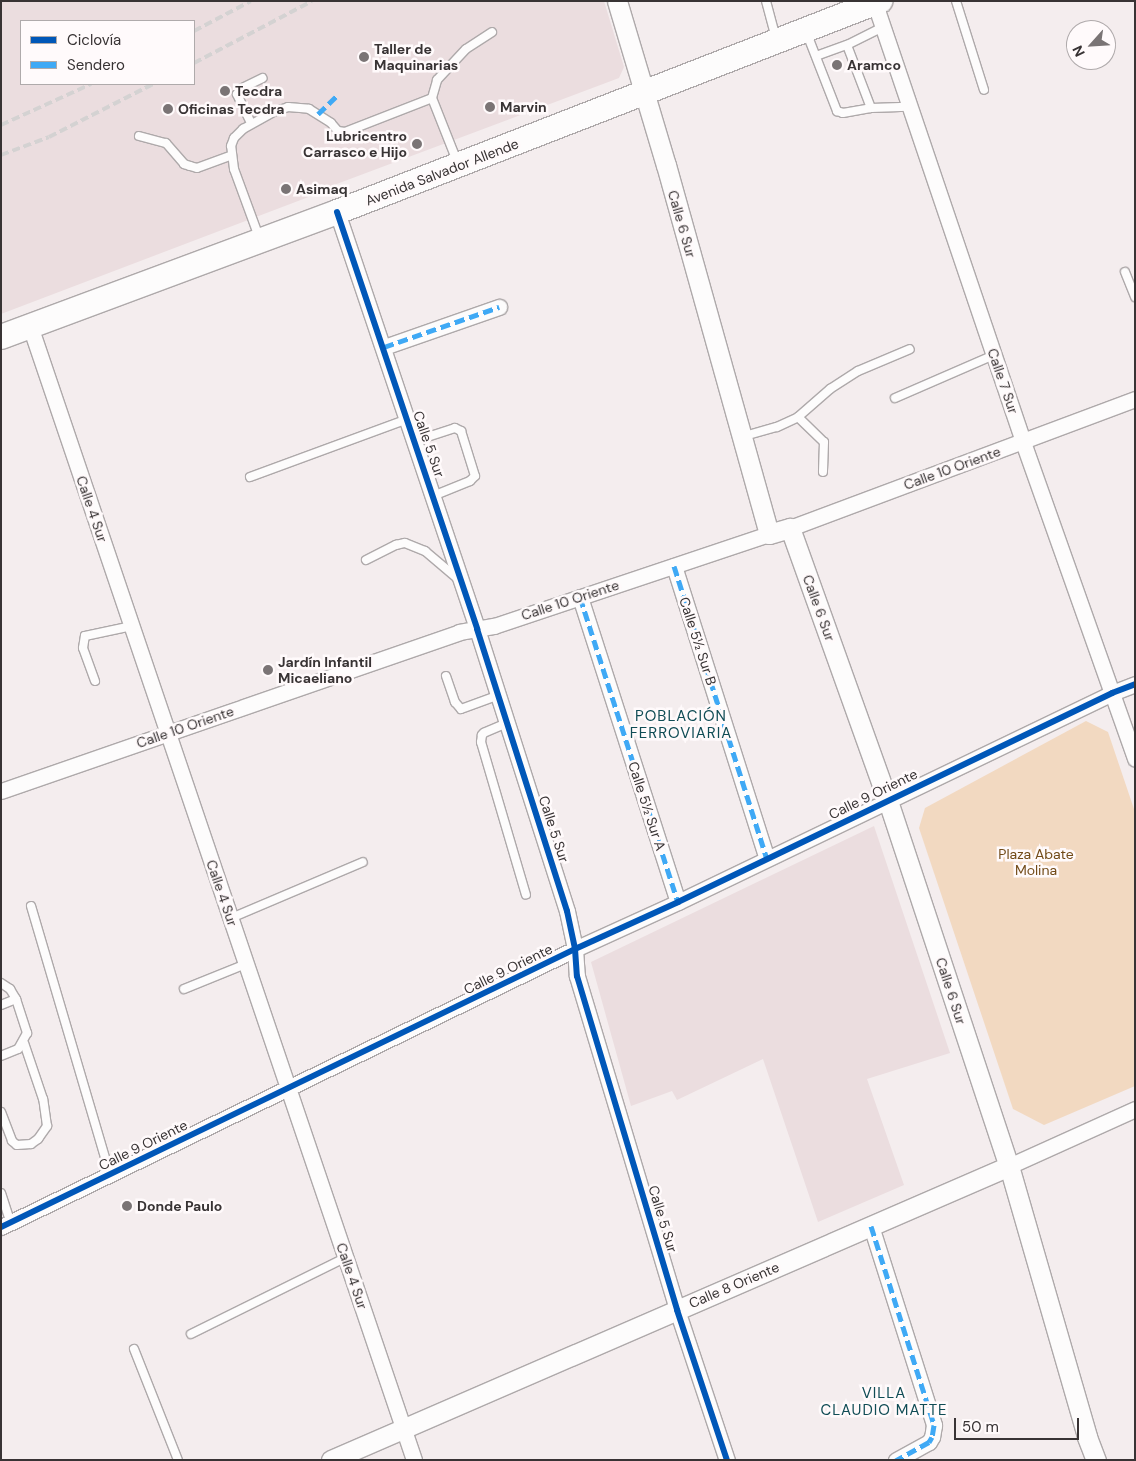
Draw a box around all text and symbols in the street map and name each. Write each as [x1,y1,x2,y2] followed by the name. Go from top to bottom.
[20,20,195,85] legend
[1066,20,1116,70] north arrow
[67,30,121,50] text: Ciclovía
[374,41,458,74] place label: Taller de Maquinarias
[1068,43,1089,60] text: N
[358,51,370,63] marker: Taller de Maquinarias
[67,55,125,75] text: Sendero
[847,57,901,73] place label: Aramco
[831,59,843,71] marker: Aramco
[235,83,282,99] place label: Tecdra
[219,85,231,97] marker: Tecdra
[500,99,547,115] place label: Marvin
[178,101,285,117] place label: Oficinas Tecdra
[484,101,496,113] marker: Marvin
[162,103,174,115] marker: Oficinas Tecdra
[303,128,407,160] place label: Lubricentro Carrasco e Hijo
[363,135,521,209] street label: Avenida Salvador Allende
[411,138,423,150] marker: Lubricentro Carrasco e Hijo
[296,181,348,197] place label: Asimaq
[280,183,292,195] marker: Asimaq
[664,188,700,260] street label: Calle 6 Sur
[984,346,1022,416] street label: Calle 7 Sur
[410,409,448,479] street label: Calle 5 Sur
[901,443,1003,493] street label: Calle 10 Oriente
[73,474,111,544] street label: Calle 4 Sur
[799,573,839,643] street label: Calle 6 Sur
[519,576,621,624] street label: Calle 10 Oriente
[676,595,720,687] street label: Calle 5½ Sur B
[278,654,372,686] place label: Jardín Infantil Micaeliano
[262,664,274,676] marker: Jardín Infantil Micaeliano
[134,702,236,752] street label: Calle 10 Oriente
[628,707,734,742] district label: POBLACIÓN FERROVIARIA
[625,759,669,853] street label: Calle 5½ Sur A
[826,765,920,823] street label: Calle 9 Oriente
[535,794,573,864] street label: Calle 5 Sur
[998,846,1074,879] park label: Plaza Abate Molina
[203,858,241,928] street label: Calle 4 Sur
[461,940,555,998] street label: Calle 9 Oriente
[932,955,970,1027] street label: Calle 6 Sur
[96,1116,190,1174] street label: Calle 9 Oriente
[645,1183,681,1255] street label: Calle 5 Sur
[137,1198,222,1214] place label: Donde Paulo
[121,1200,133,1212] marker: Donde Paulo
[333,1241,371,1311] street label: Calle 4 Sur
[686,1258,782,1312] street label: Calle 8 Oriente
[819,1384,949,1419] district label: VILLA CLAUDIO MATTE
[956,1408,1081,1440] scale bar
[962,1417,999,1437] text: 50 m

